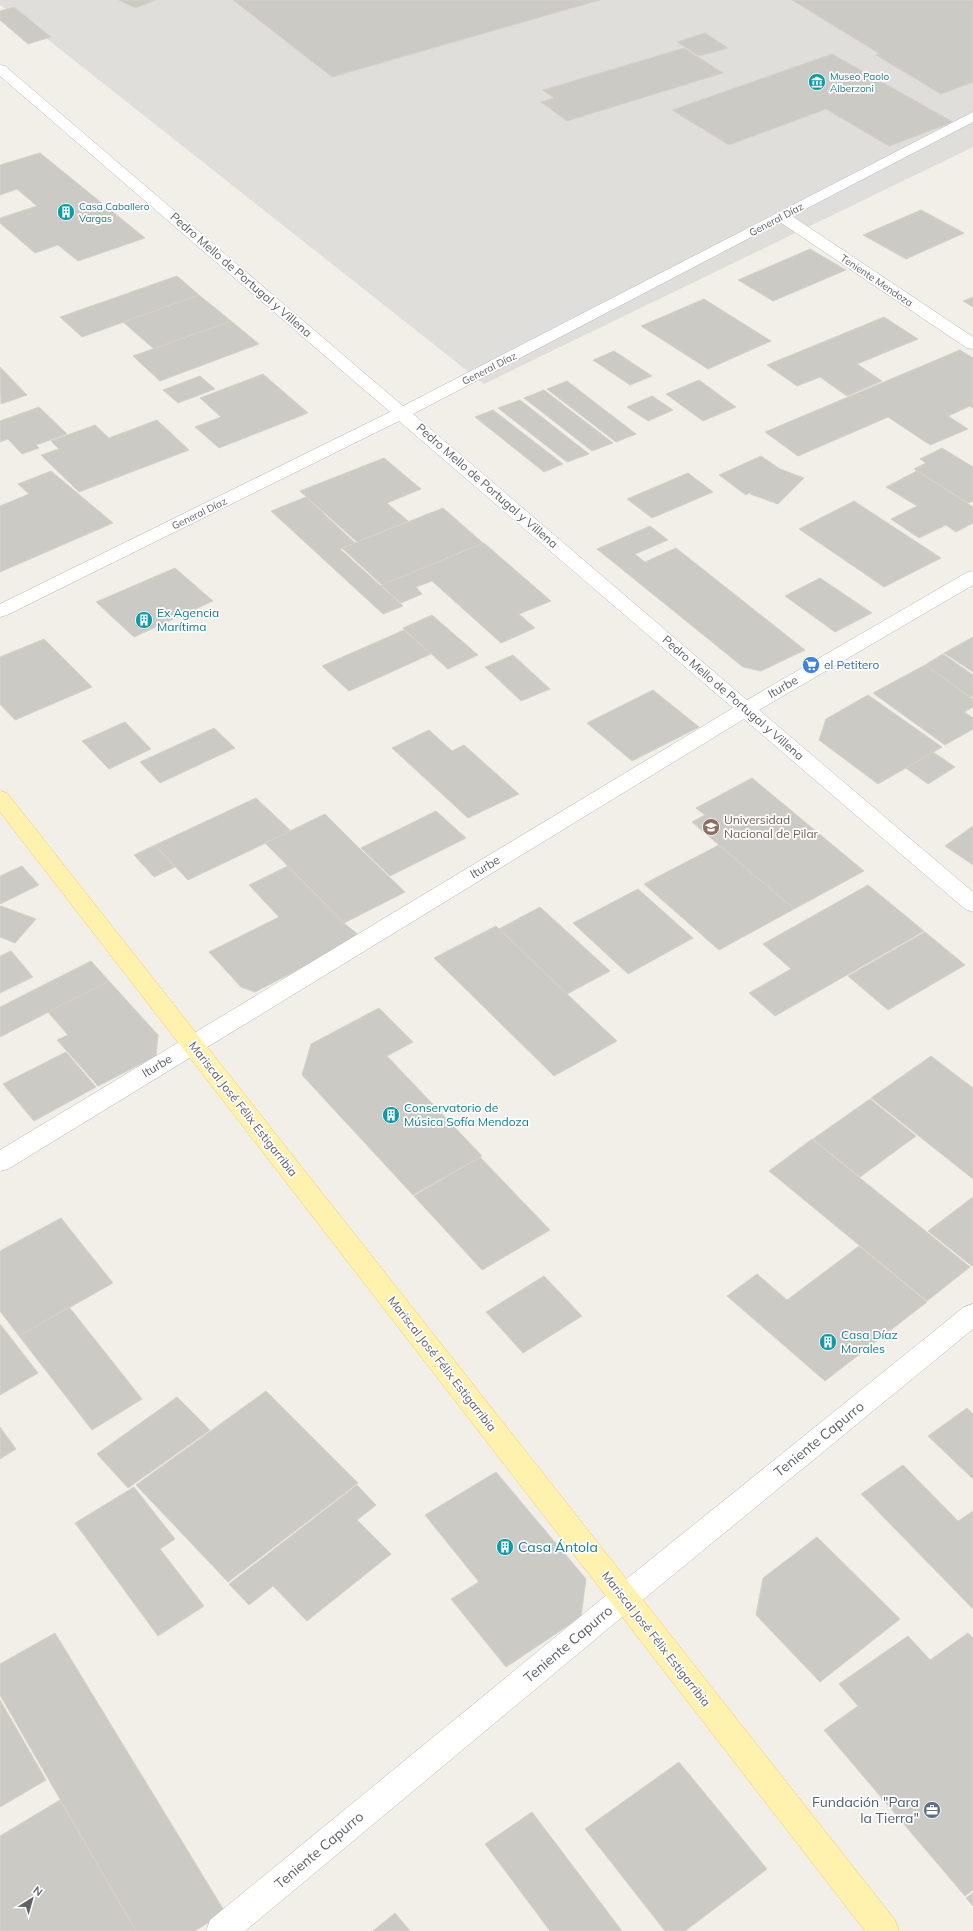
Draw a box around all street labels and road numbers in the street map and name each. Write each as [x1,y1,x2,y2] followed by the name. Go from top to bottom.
[747,200,806,239] street label: General Díaz
[167,209,315,340] street label: Pedro Mello de Portugal y Villena
[838,251,915,309] street label: Teniente Mendoza
[460,349,519,388] street label: General Díaz
[413,420,561,551] street label: Pedro Mello de Portugal y Villena
[170,495,229,532] street label: General Díaz
[659,632,807,763] street label: Pedro Mello de Portugal y Villena
[765,672,800,701] street label: Iturbe
[467,852,502,881] street label: Iturbe
[186,1038,301,1179] street label: Mariscal José Félix Estigarribia
[139,1051,174,1080] street label: Iturbe
[385,1293,500,1434] street label: Mariscal José Félix Estigarribia
[770,1397,868,1481] street label: Teniente Capurro
[599,1568,714,1709] street label: Mariscal José Félix Estigarribia
[520,1602,616,1686] street label: Teniente Capurro
[271,1808,367,1892] street label: Teniente Capurro

